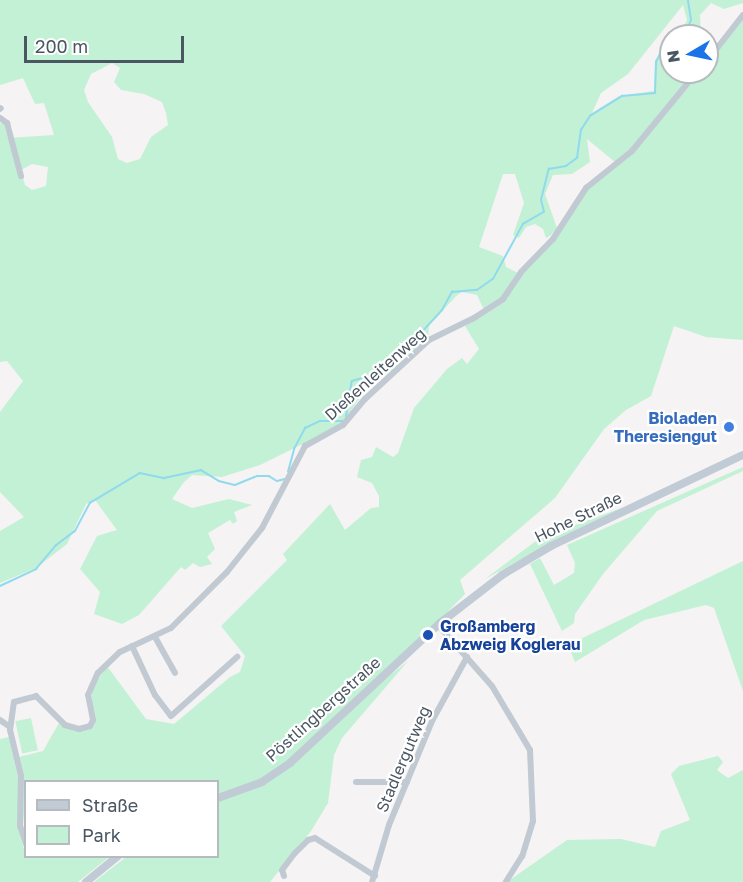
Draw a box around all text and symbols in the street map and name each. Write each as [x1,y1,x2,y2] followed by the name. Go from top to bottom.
[27,24,188,62] scale bar
[659,24,719,84] north arrow
[35,35,88,57] text: 200 m
[662,49,684,64] text: N
[321,324,429,424] street label: Dießenleitenweg
[614,408,717,446] place label: Bioladen Theresiengut
[722,420,736,434] marker: Bioladen Theresiengut
[531,488,625,546] street label: Hohe Straße
[440,616,580,654] place label: Großamberg Abzweig Koglerau
[421,628,435,642] marker: Großamberg Abzweig Koglerau
[262,653,384,765] street label: Pöstlingbergstraße
[372,703,434,815] street label: Stadlergutweg
[24,780,219,858] legend
[82,794,138,816] text: Straße
[82,824,121,846] text: Park

